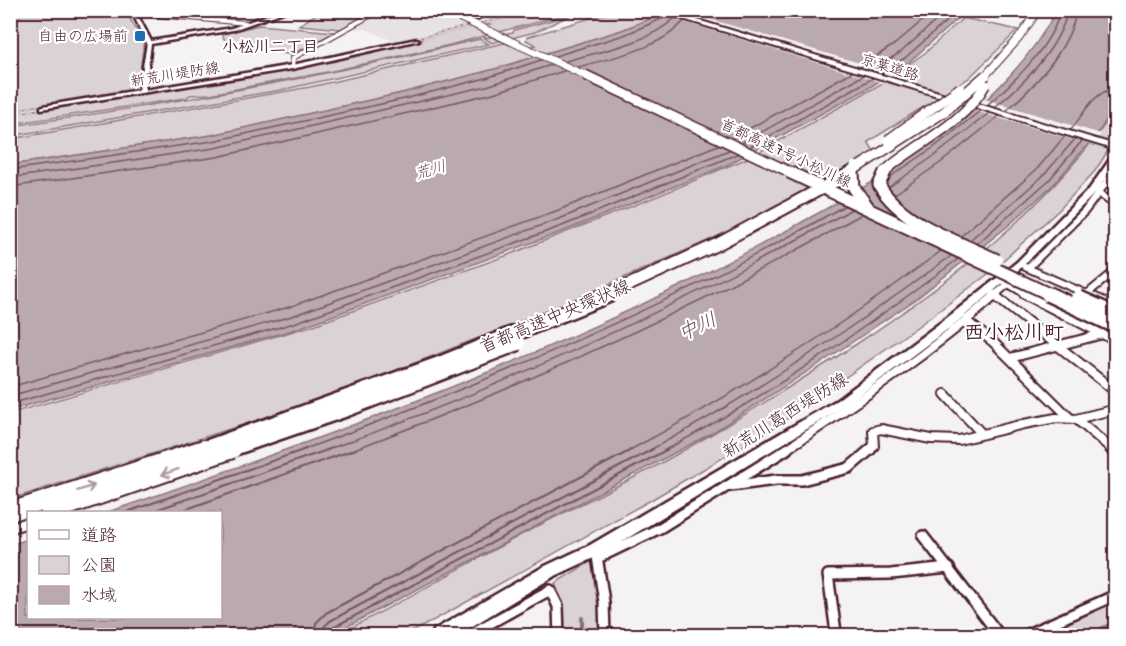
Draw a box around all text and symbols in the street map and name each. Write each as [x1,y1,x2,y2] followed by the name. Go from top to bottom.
[38,25,128,46] place label: 自由の広場前
[133,29,147,43] marker: 自由の広場前
[222,35,318,57] district label: 小松川二丁目
[858,48,922,85] street label: 京葉道路
[129,56,221,91] street label: 新荒川堤防線
[717,113,855,192] street label: 首都高速7号小松川線
[412,154,448,184] water label: 荒川
[475,272,634,359] street label: 首都高速中央環状線
[673,305,721,346] water label: 中川
[964,318,1064,345] district label: 西小松川町
[717,366,852,463] street label: 新荒川葛西堤防線
[161,468,180,479] one-way arrow
[76,482,95,493] one-way arrow
[27,511,222,619] legend
[81,522,117,547] text: 道路
[81,552,117,577] text: 公園
[81,582,117,607] text: 水域

